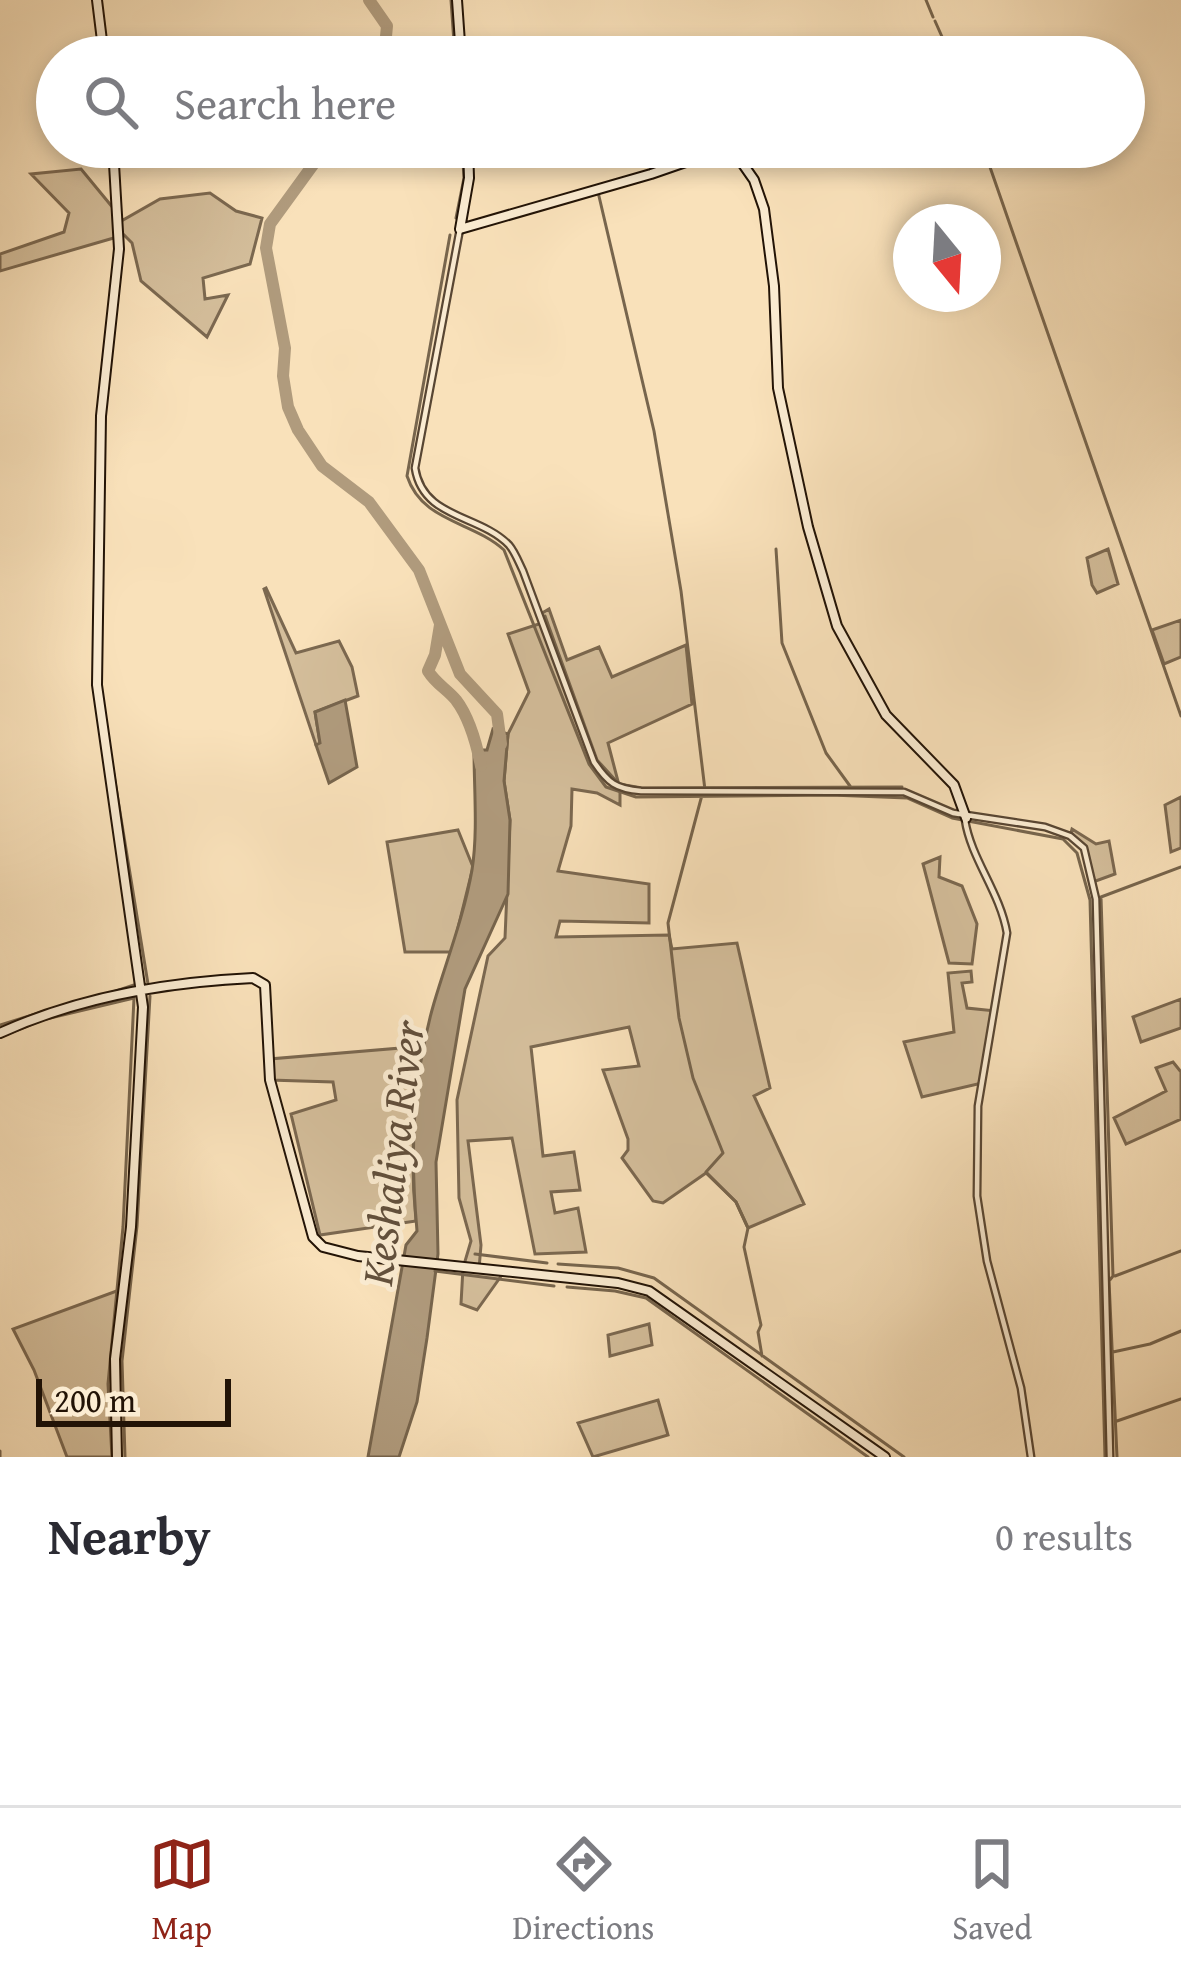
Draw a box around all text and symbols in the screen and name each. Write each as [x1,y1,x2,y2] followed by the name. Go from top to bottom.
[36,36,1145,168] search box
[78,69,144,135] icon: search
[174,70,396,135] text: Search here
[893,204,1001,312] north arrow
[343,1016,440,1290] water label: Keshaliya River
[36,1373,231,1426] scale bar
[54,1376,136,1424] text: 200 m
[48,1498,211,1573] text: Nearby
[995,1507,1133,1564] text: 0 results
[149,1831,215,1951] tab: Map
[513,1831,654,1951] tab: Directions
[952,1831,1032,1951] tab: Saved

